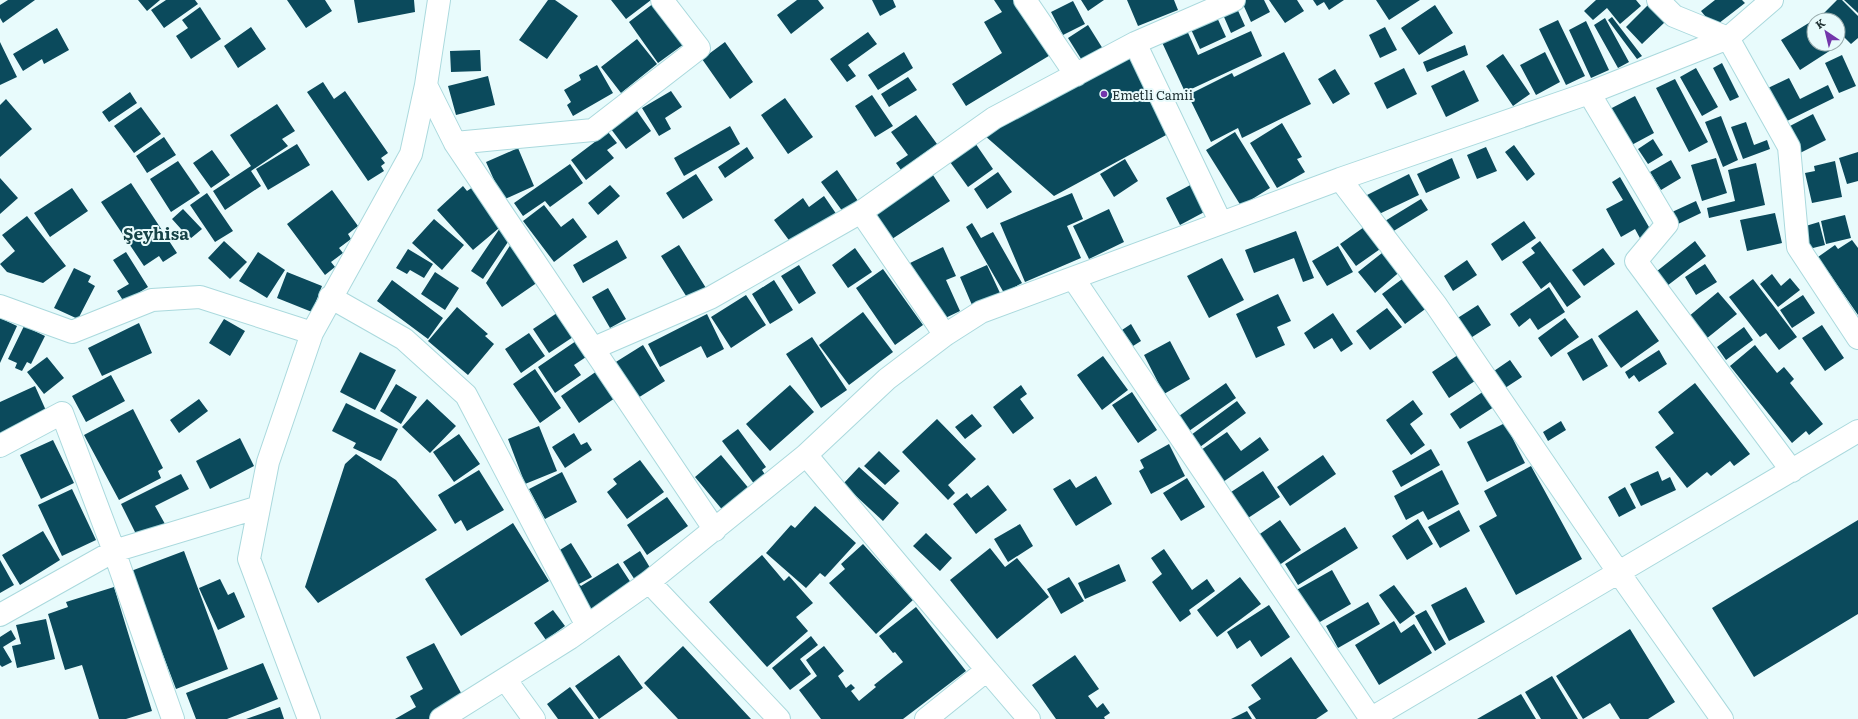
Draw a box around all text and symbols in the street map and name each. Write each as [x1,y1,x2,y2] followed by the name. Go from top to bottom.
[1806,12,1846,52] north arrow
[1812,14,1828,32] text: K
[1112,85,1194,104] place label: Emetli Camii
[1099,89,1109,99] marker: Emetli Camii
[123,220,189,245] district label: Şeyhisa

